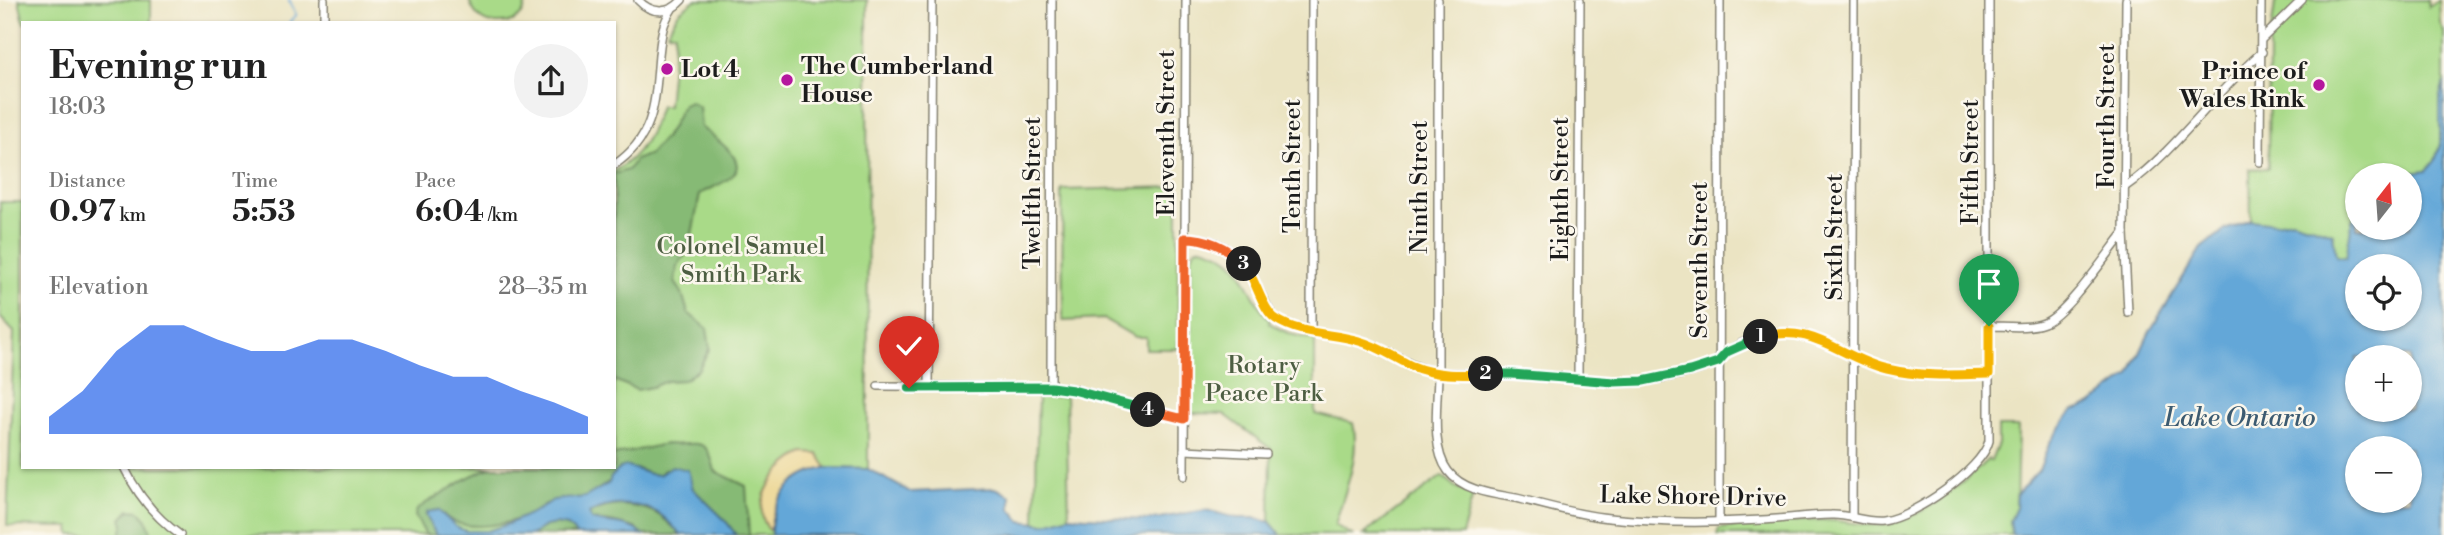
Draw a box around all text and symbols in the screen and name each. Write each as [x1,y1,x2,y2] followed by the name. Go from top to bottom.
[49,43,267,90] text: Evening run
[2092,43,2122,189] street label: Fourth Street
[514,44,588,118] button: share
[1152,49,1182,216] street label: Eleventh Street
[801,52,994,110] place label: The Cumberland House
[681,55,740,85] place label: Lot 4
[2179,57,2308,115] place label: Prince of Wales Rink
[659,61,675,77] marker: Lot 4
[779,72,795,88] marker: The Cumberland House
[2311,77,2327,93] marker: Prince of Wales Rink
[49,93,106,121] text: 18:03
[1278,98,1308,233] street label: Tenth Street
[1956,98,1986,225] street label: Fifth Street
[1018,116,1048,270] street label: Twelfth Street
[1546,116,1576,261] street label: Eighth Street
[1405,120,1435,254] street label: Ninth Street
[2345,163,2422,240] north arrow
[2345,163,2422,513] map controls
[49,169,126,193] text: Distance
[232,169,278,193] text: Time
[415,169,456,193] text: Pace
[1820,173,1850,301] street label: Sixth Street
[1685,181,1715,339] street label: Seventh Street
[49,193,116,231] text: 0.97
[232,193,295,231] text: 5:53
[415,193,484,231] text: 6:04
[116,203,146,227] text: km
[484,203,518,227] text: /km
[657,232,825,290] park label: Colonel Samuel Smith Park
[1226,246,1262,282] pin: 3
[1238,251,1249,275] text: 3
[1959,254,2019,326] pin
[2345,254,2422,331] button: locate
[1970,265,2008,303] icon: arrive
[49,273,149,301] text: Elevation
[498,273,588,301] text: 28–35 m
[879,316,939,388] pin
[1744,320,1778,354] pin: 1
[1756,324,1765,348] text: 1
[890,327,928,365] icon: check
[2345,345,2422,422] button: +
[1205,351,1325,409] park label: Rotary Peace Park
[1468,356,1504,392] pin: 2
[1480,361,1491,385] text: 2
[1130,392,1166,428] pin: 4
[1141,397,1154,421] text: 4
[2163,402,2316,434] water label: Lake Ontario
[2345,436,2422,513] button: −
[1599,480,1787,514] street label: Lake Shore Drive

